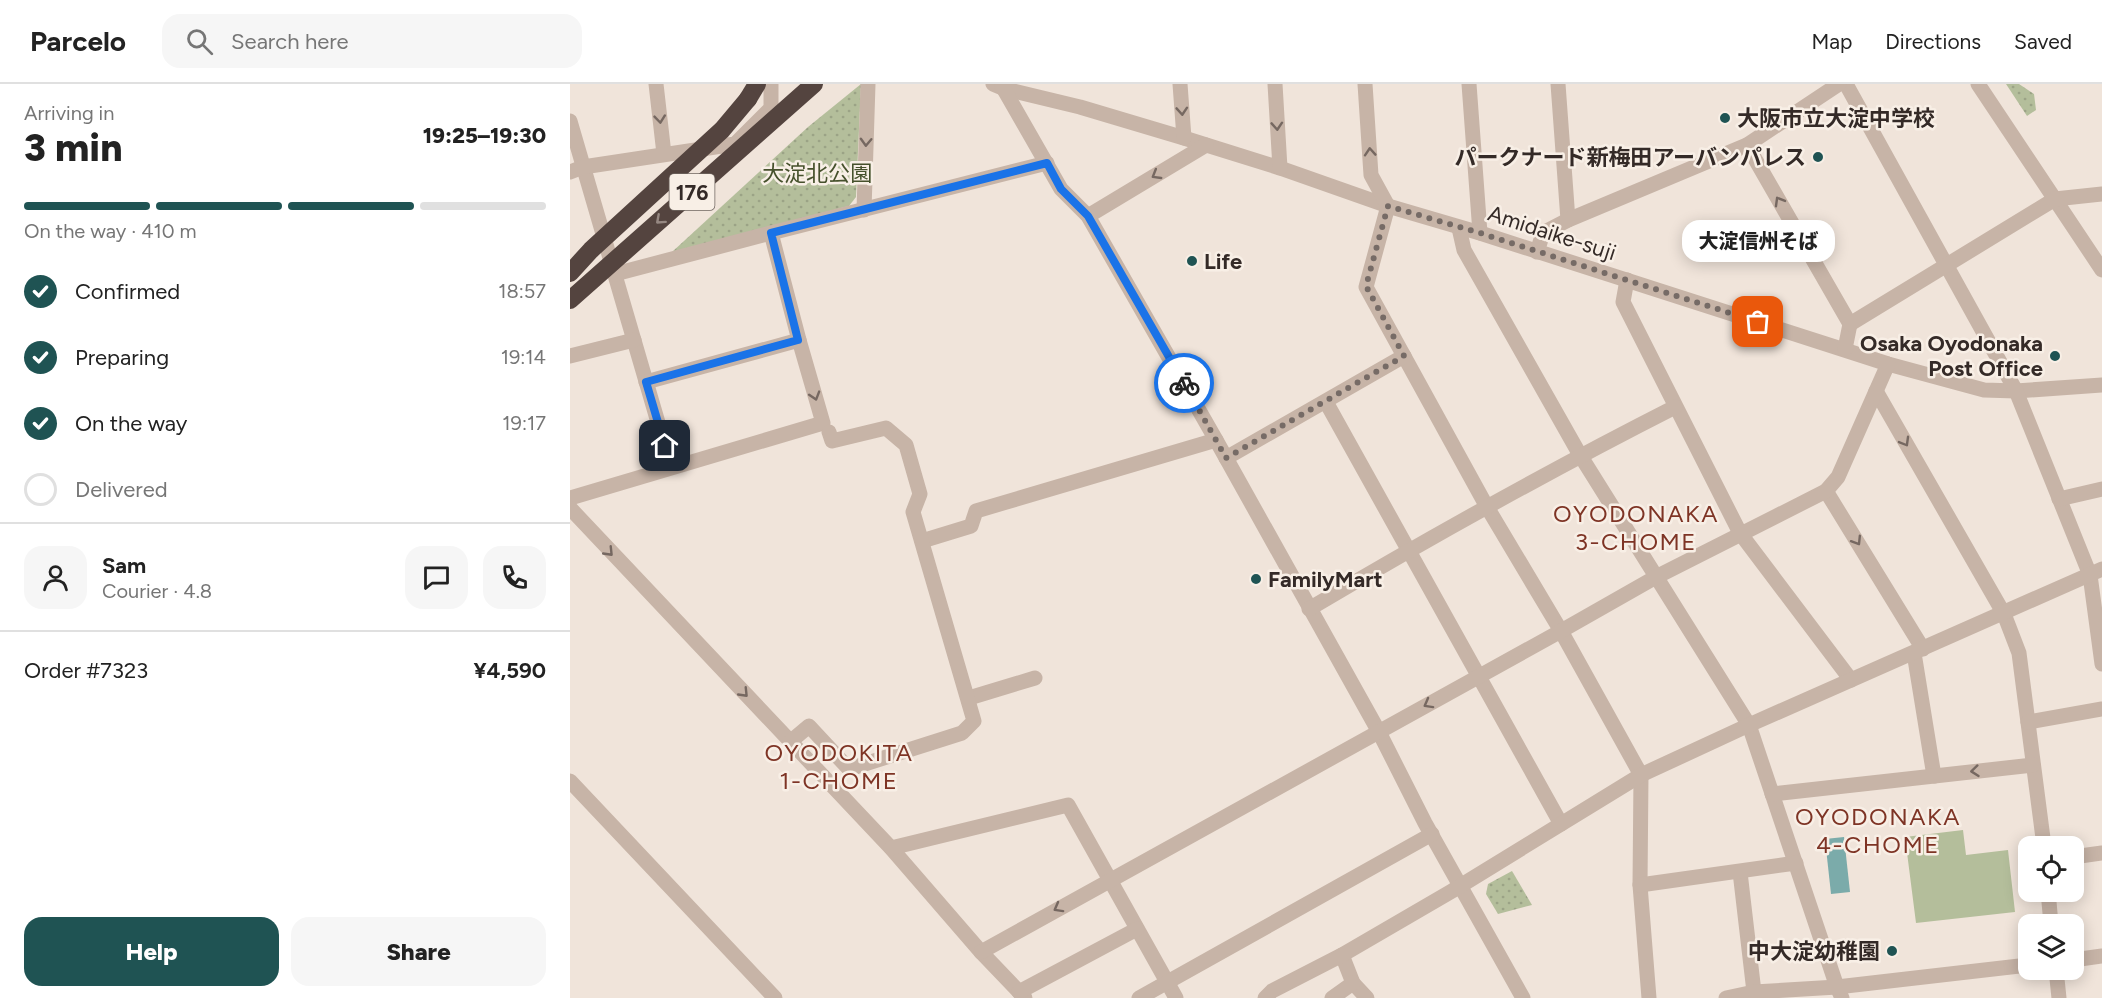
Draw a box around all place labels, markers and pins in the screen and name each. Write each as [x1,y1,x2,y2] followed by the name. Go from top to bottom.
[1737,105,1935,132] place label: 大阪市立大淀中学校
[1718,111,1732,125] marker: 大阪市立大淀中学校
[1454,144,1806,171] place label: パークナード新梅田アーバンパレス
[1811,150,1825,164] marker: パークナード新梅田アーバンパレス
[1682,220,1834,262] callout: 大淀信州そば
[1204,248,1242,275] place label: Life
[1185,254,1199,268] marker: Life
[1732,296,1783,347] pin
[1860,330,2043,382] place label: Osaka Oyodonaka Post Office
[2048,349,2062,363] marker: Osaka Oyodonaka Post Office
[639,420,690,471] pin
[1268,566,1383,593] place label: FamilyMart
[1249,572,1263,586] marker: FamilyMart
[1748,938,1880,965] place label: 中大淀幼稚園
[1885,944,1899,958] marker: 中大淀幼稚園

